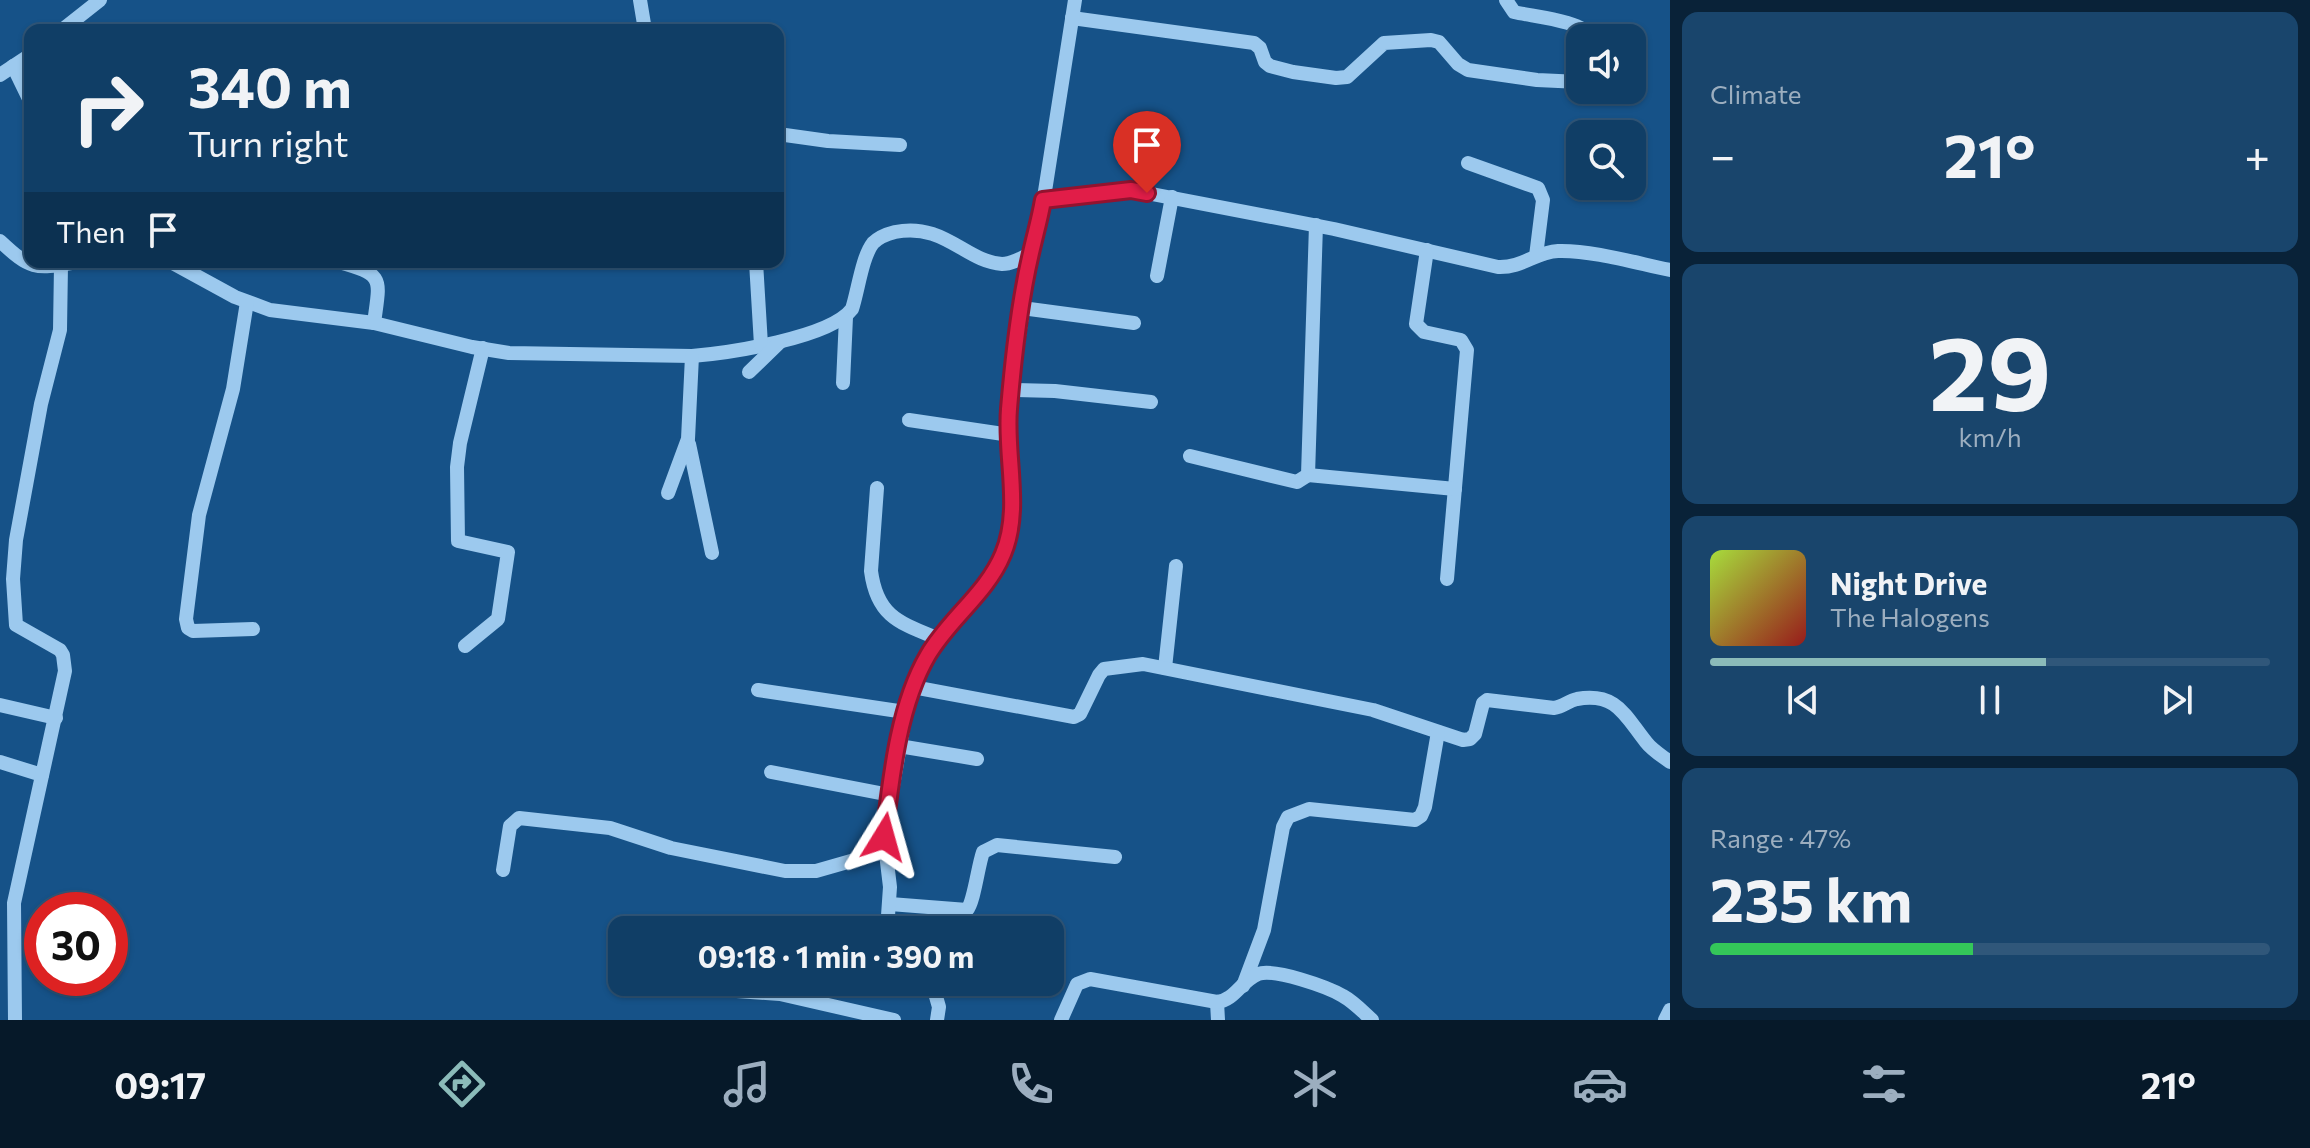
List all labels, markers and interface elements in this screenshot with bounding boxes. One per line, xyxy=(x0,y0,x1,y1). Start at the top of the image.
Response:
map controls xyxy=(1566,24,1646,200)
button: sound xyxy=(1566,24,1646,104)
text: 340 m xyxy=(188,51,352,120)
icon: right xyxy=(56,56,160,160)
text: Climate xyxy=(1710,78,1802,109)
pin xyxy=(1113,111,1181,193)
text: 21° xyxy=(1944,117,2036,190)
text: Turn right xyxy=(188,120,349,164)
button: search xyxy=(1566,120,1646,200)
icon: arrive xyxy=(1125,123,1169,167)
text: − xyxy=(1710,127,1735,181)
text: + xyxy=(2244,127,2270,181)
icon: arrive xyxy=(141,208,185,252)
text: Then xyxy=(56,212,125,249)
text: 29 xyxy=(1929,305,2051,432)
text: km/h xyxy=(1958,421,2022,452)
text: Night Drive xyxy=(1830,564,1987,601)
text: The Halogens xyxy=(1830,601,1990,632)
icon: previous xyxy=(1781,678,1825,722)
icon: pause xyxy=(1968,678,2012,722)
icon: next xyxy=(2155,678,2199,722)
position arrow xyxy=(842,795,926,879)
text: Range · 47% xyxy=(1710,822,1851,853)
text: 235 km xyxy=(1710,861,1912,934)
speed limit sign: 30 xyxy=(24,892,128,996)
text: 09:18 · 1 min · 390 m xyxy=(698,937,974,974)
icon: directions xyxy=(434,1056,490,1112)
icon: music xyxy=(719,1056,775,1112)
icon: phone xyxy=(1003,1056,1059,1112)
icon: climate xyxy=(1287,1056,1343,1112)
icon: car xyxy=(1572,1056,1628,1112)
icon: filters xyxy=(1856,1056,1912,1112)
text: 09:17 xyxy=(114,1062,206,1106)
text: 21° xyxy=(2141,1062,2196,1106)

